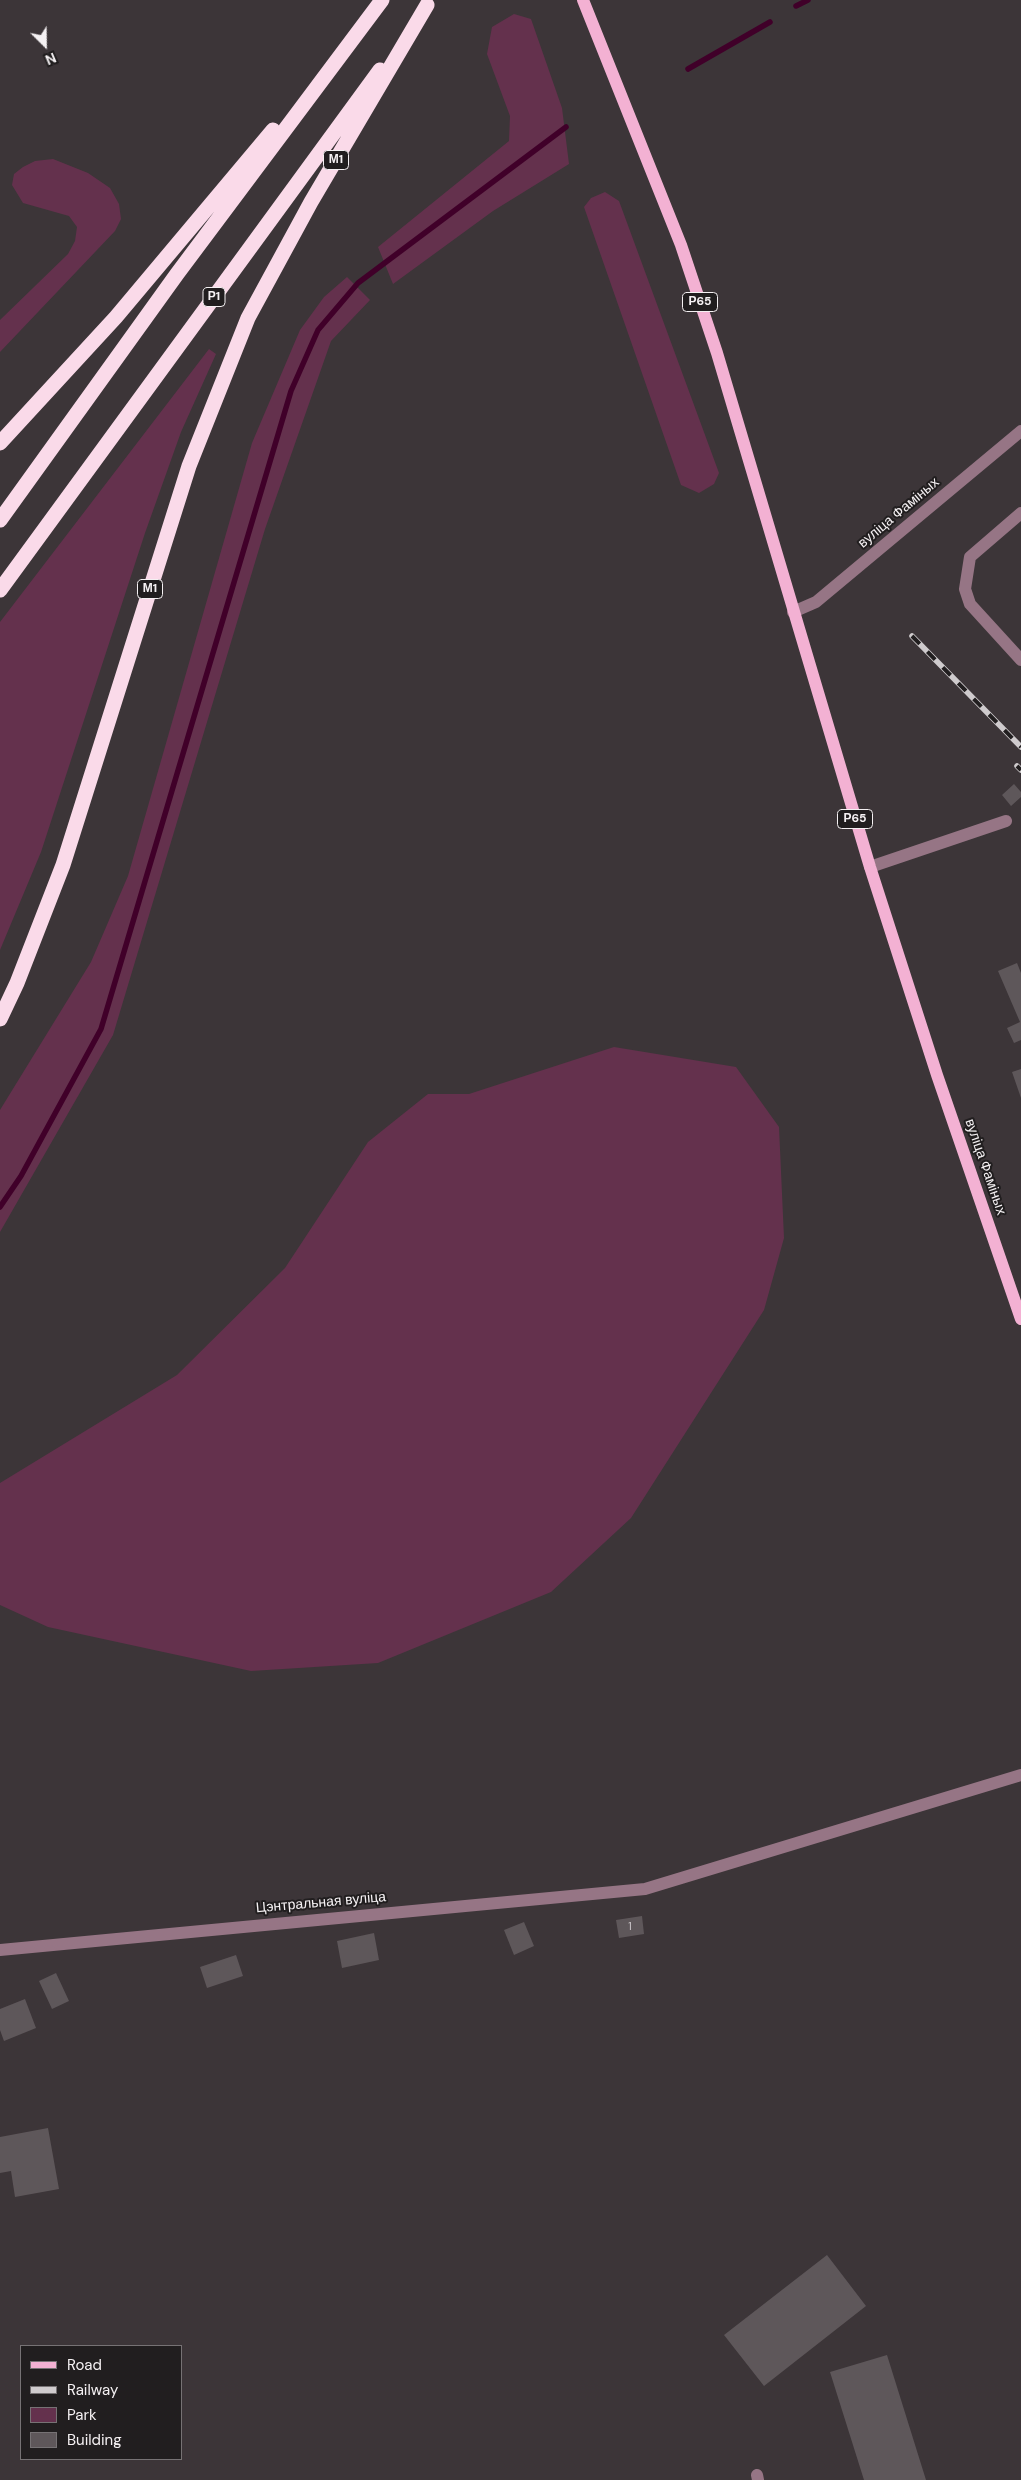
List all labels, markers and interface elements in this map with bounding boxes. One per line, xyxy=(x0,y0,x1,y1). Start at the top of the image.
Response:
north arrow xyxy=(20,20,70,70)
text: N xyxy=(43,49,59,69)
road number: М1 xyxy=(324,150,348,170)
road number: Р1 xyxy=(203,288,225,306)
road number: Р65 xyxy=(682,292,718,312)
street label: вуліца Фаміных xyxy=(855,474,943,552)
road number: М1 xyxy=(138,580,162,598)
road number: Р65 xyxy=(838,810,872,829)
street label: вуліца Фаміных xyxy=(961,1117,1009,1217)
street label: Цэнтральная вуліца xyxy=(255,1889,387,1917)
house number: 1 xyxy=(628,1920,632,1934)
legend xyxy=(20,2345,182,2460)
text: Road xyxy=(67,2355,102,2375)
text: Railway xyxy=(67,2380,118,2400)
text: Park xyxy=(67,2405,97,2425)
text: Building xyxy=(67,2430,122,2450)

